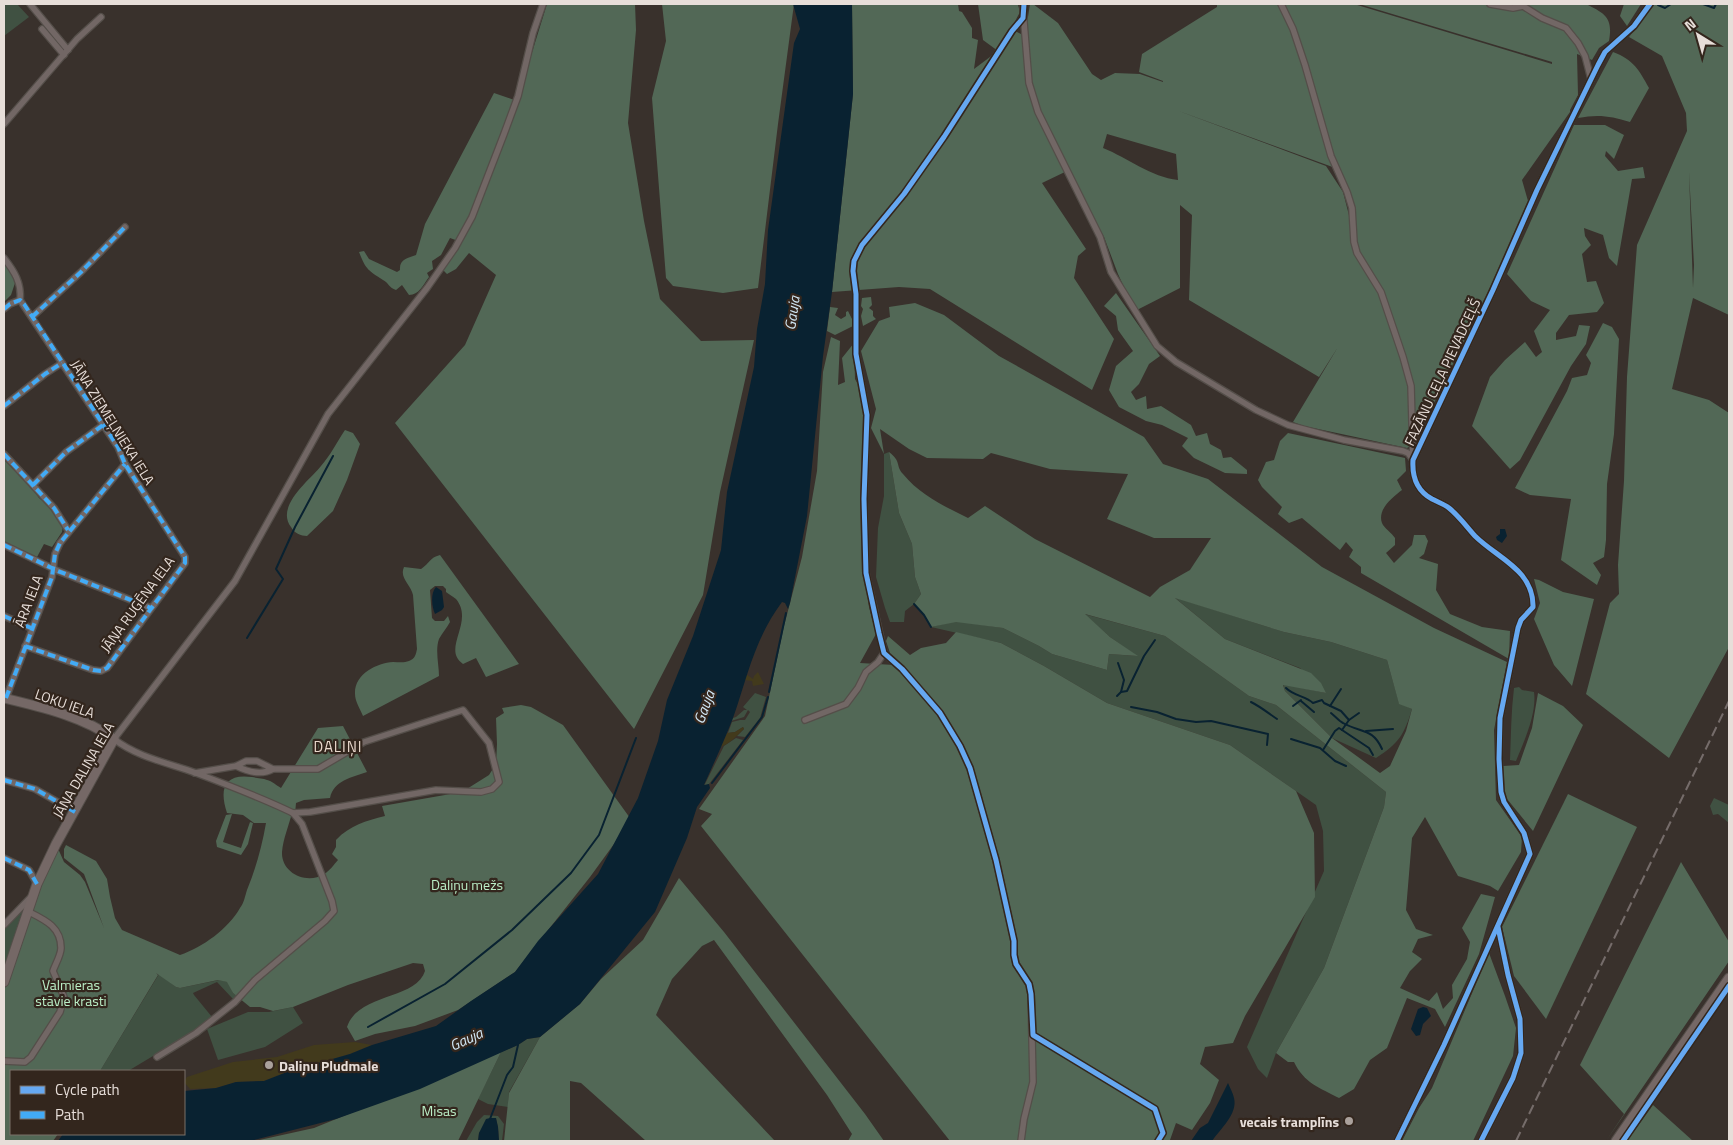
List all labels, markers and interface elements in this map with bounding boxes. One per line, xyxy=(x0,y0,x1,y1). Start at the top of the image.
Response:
north arrow xyxy=(1673,10,1723,60)
text: N xyxy=(1680,13,1700,36)
water label: Gauja xyxy=(778,293,806,332)
street label: FAZĀNU CEĻA PIEVADCEĻŠ xyxy=(1399,295,1485,449)
street label: JĀŅA ZIEMEĻNIEKA IELA xyxy=(66,355,161,489)
street label: JĀŅA RUĢĒNA IELA xyxy=(95,551,179,656)
street label: ĀRA IELA xyxy=(8,571,48,630)
street label: LOKU IELA xyxy=(32,683,98,723)
water label: Gauja xyxy=(687,686,721,727)
street label: JĀŅA DALIŅA IELA xyxy=(47,718,119,822)
district label: DALIŅI xyxy=(313,735,363,758)
park label: Daliņu mežs xyxy=(431,874,503,895)
park label: Valmieras stāvie krasti xyxy=(35,974,107,1011)
water label: Gauja xyxy=(446,1021,488,1057)
place label: Daliņu Pludmale xyxy=(279,1055,378,1076)
marker: Daliņu Pludmale xyxy=(263,1059,275,1071)
legend xyxy=(10,1070,185,1135)
text: Cycle path xyxy=(55,1078,120,1101)
park label: Misas xyxy=(422,1100,456,1121)
text: Path xyxy=(55,1103,85,1126)
place label: vecais tramplīns xyxy=(1240,1111,1339,1132)
marker: vecais tramplīns xyxy=(1343,1115,1355,1127)

